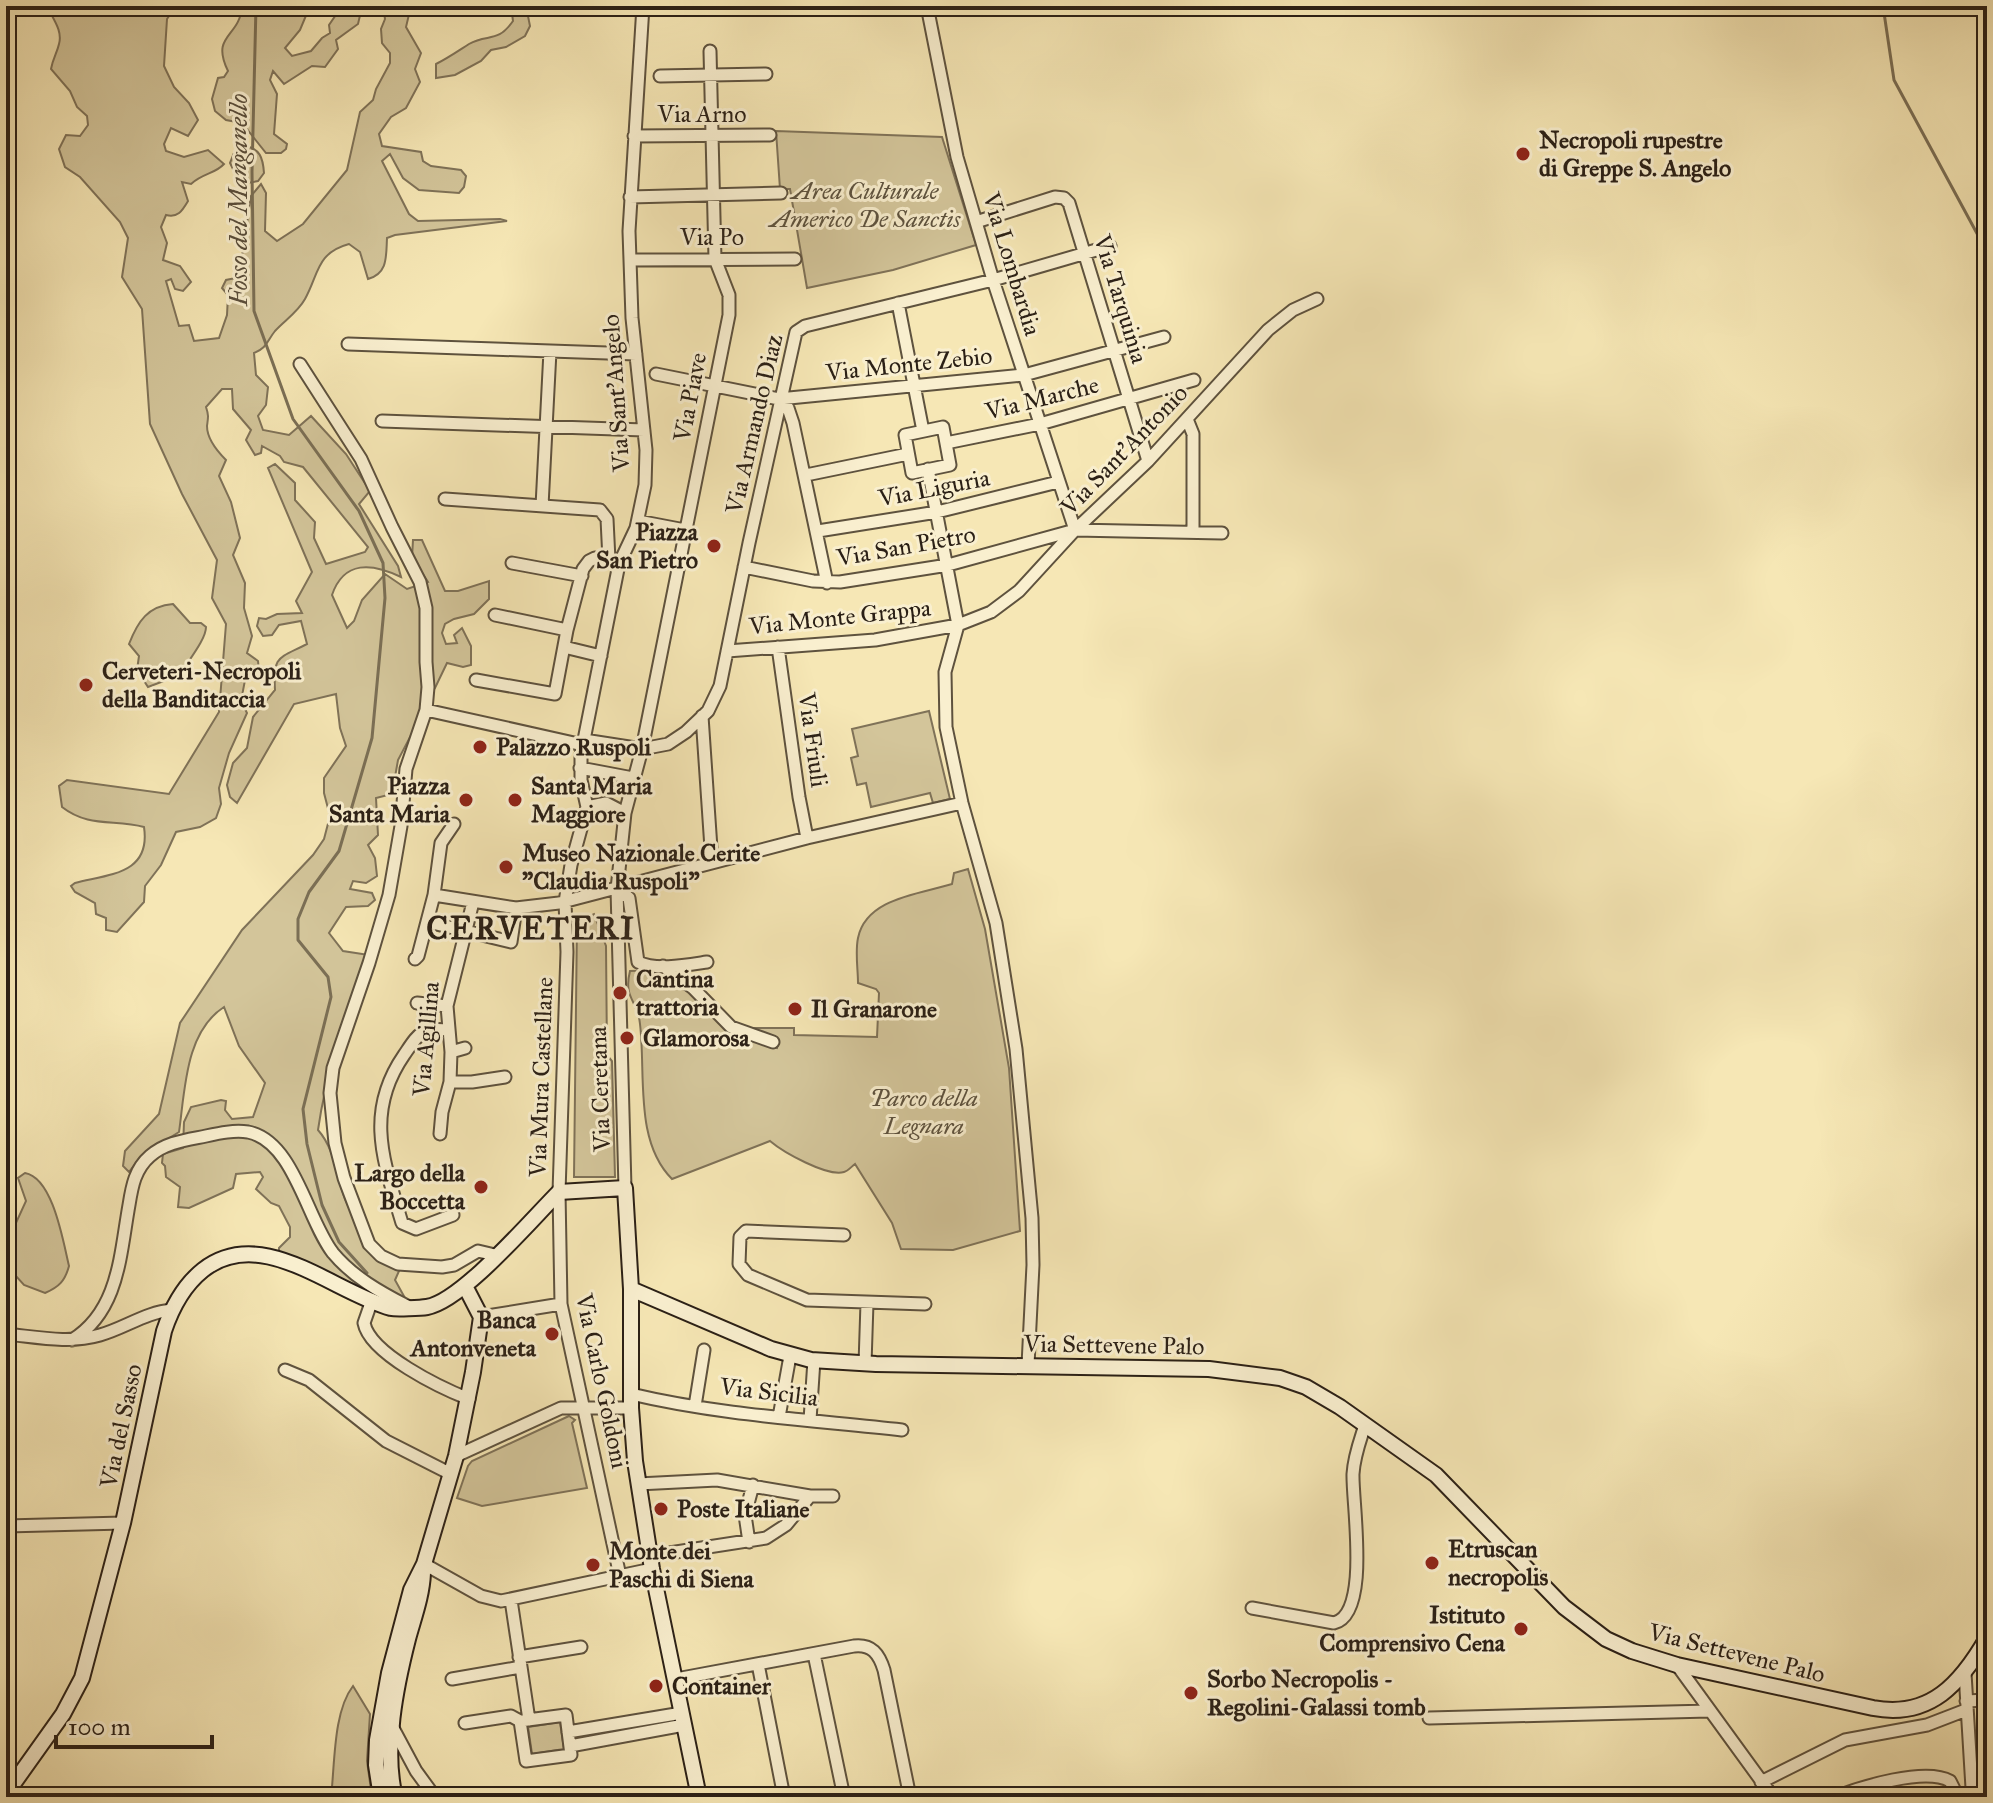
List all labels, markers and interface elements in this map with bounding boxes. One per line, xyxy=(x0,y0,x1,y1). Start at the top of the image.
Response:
water label: Fosso del Manganello xyxy=(222,94,254,307)
street label: Via Arno xyxy=(656,99,747,129)
place label: Necropoli rupestre di Greppe S. Angelo xyxy=(1539,125,1731,183)
marker: Necropoli rupestre di Greppe S. Angelo xyxy=(1514,145,1532,163)
park label: Area Culturale Americo De Sanctis xyxy=(767,176,961,234)
street label: Via Lombardia xyxy=(976,188,1048,340)
street label: Via Po xyxy=(679,222,744,252)
street label: Via Tarquinia xyxy=(1087,230,1155,368)
street label: Via Sant'Angelo xyxy=(596,313,637,474)
street label: Via Armando Diaz xyxy=(719,331,789,518)
street label: Via Monte Zebio xyxy=(823,340,994,388)
street label: Via Piave xyxy=(666,350,713,445)
street label: Via Marche xyxy=(981,369,1102,427)
street label: Via Sant'Antonio xyxy=(1053,378,1194,522)
street label: Via Liguria xyxy=(875,462,993,514)
place label: Piazza San Pietro xyxy=(596,517,699,575)
street label: Via San Pietro xyxy=(833,519,978,573)
marker: Piazza San Pietro xyxy=(705,537,723,555)
street label: Via Monte Grappa xyxy=(747,592,933,642)
place label: Cerveteri-Necropoli della Banditaccia xyxy=(102,656,302,714)
marker: Cerveteri-Necropoli della Banditaccia xyxy=(77,676,95,694)
street label: Via Friuli xyxy=(791,690,835,790)
place label: Palazzo Ruspoli xyxy=(496,732,652,762)
marker: Palazzo Ruspoli xyxy=(471,738,489,756)
place label: Piazza Santa Maria xyxy=(329,771,451,829)
place label: Santa Maria Maggiore xyxy=(531,771,653,829)
marker: Piazza Santa Maria xyxy=(457,791,475,809)
marker: Santa Maria Maggiore xyxy=(506,791,524,809)
place label: Museo Nazionale Cerite "Claudia Ruspoli" xyxy=(522,838,760,896)
marker: Museo Nazionale Cerite "Claudia Ruspoli" xyxy=(497,858,515,876)
district label: CERVETERI xyxy=(426,909,636,948)
place label: Cantina trattoria xyxy=(635,964,719,1022)
street label: Via Mura Castellane xyxy=(522,977,559,1178)
street label: Via Agillina xyxy=(406,979,446,1099)
marker: Cantina trattoria xyxy=(611,984,629,1002)
place label: Il Granarone xyxy=(811,994,937,1024)
marker: Il Granarone xyxy=(786,1000,804,1018)
place label: Glamorosa xyxy=(643,1023,750,1053)
street label: Via Ceretana xyxy=(583,1025,617,1153)
marker: Glamorosa xyxy=(618,1029,636,1047)
park label: Parco della Legnara xyxy=(870,1083,978,1141)
place label: Largo della Boccetta xyxy=(354,1158,466,1216)
marker: Largo della Boccetta xyxy=(472,1178,490,1196)
street label: Via Carlo Goldoni xyxy=(569,1290,635,1471)
place label: Banca Antonveneta xyxy=(409,1305,537,1363)
marker: Banca Antonveneta xyxy=(543,1325,561,1343)
street label: Via Settevene Palo xyxy=(1022,1328,1205,1362)
street label: Via del Sasso xyxy=(93,1361,149,1492)
street label: Via Sicilia xyxy=(717,1371,821,1413)
place label: Poste Italiane xyxy=(677,1494,809,1524)
marker: Poste Italiane xyxy=(652,1500,670,1518)
place label: Etruscan necropolis xyxy=(1448,1534,1549,1592)
place label: Monte dei Paschi di Siena xyxy=(609,1536,755,1594)
marker: Etruscan necropolis xyxy=(1423,1554,1441,1572)
marker: Monte dei Paschi di Siena xyxy=(584,1556,602,1574)
place label: Istituto Comprensivo Cena xyxy=(1319,1600,1506,1658)
street label: Via Settevene Palo xyxy=(1645,1616,1828,1689)
marker: Istituto Comprensivo Cena xyxy=(1512,1620,1530,1638)
place label: Sorbo Necropolis - Regolini-Galassi tomb xyxy=(1207,1664,1426,1722)
place label: Container xyxy=(672,1671,772,1701)
marker: Container xyxy=(647,1677,665,1695)
marker: Sorbo Necropolis - Regolini-Galassi tomb xyxy=(1182,1684,1200,1702)
scale bar xyxy=(56,1699,212,1749)
text: 100 m xyxy=(68,1712,131,1742)

